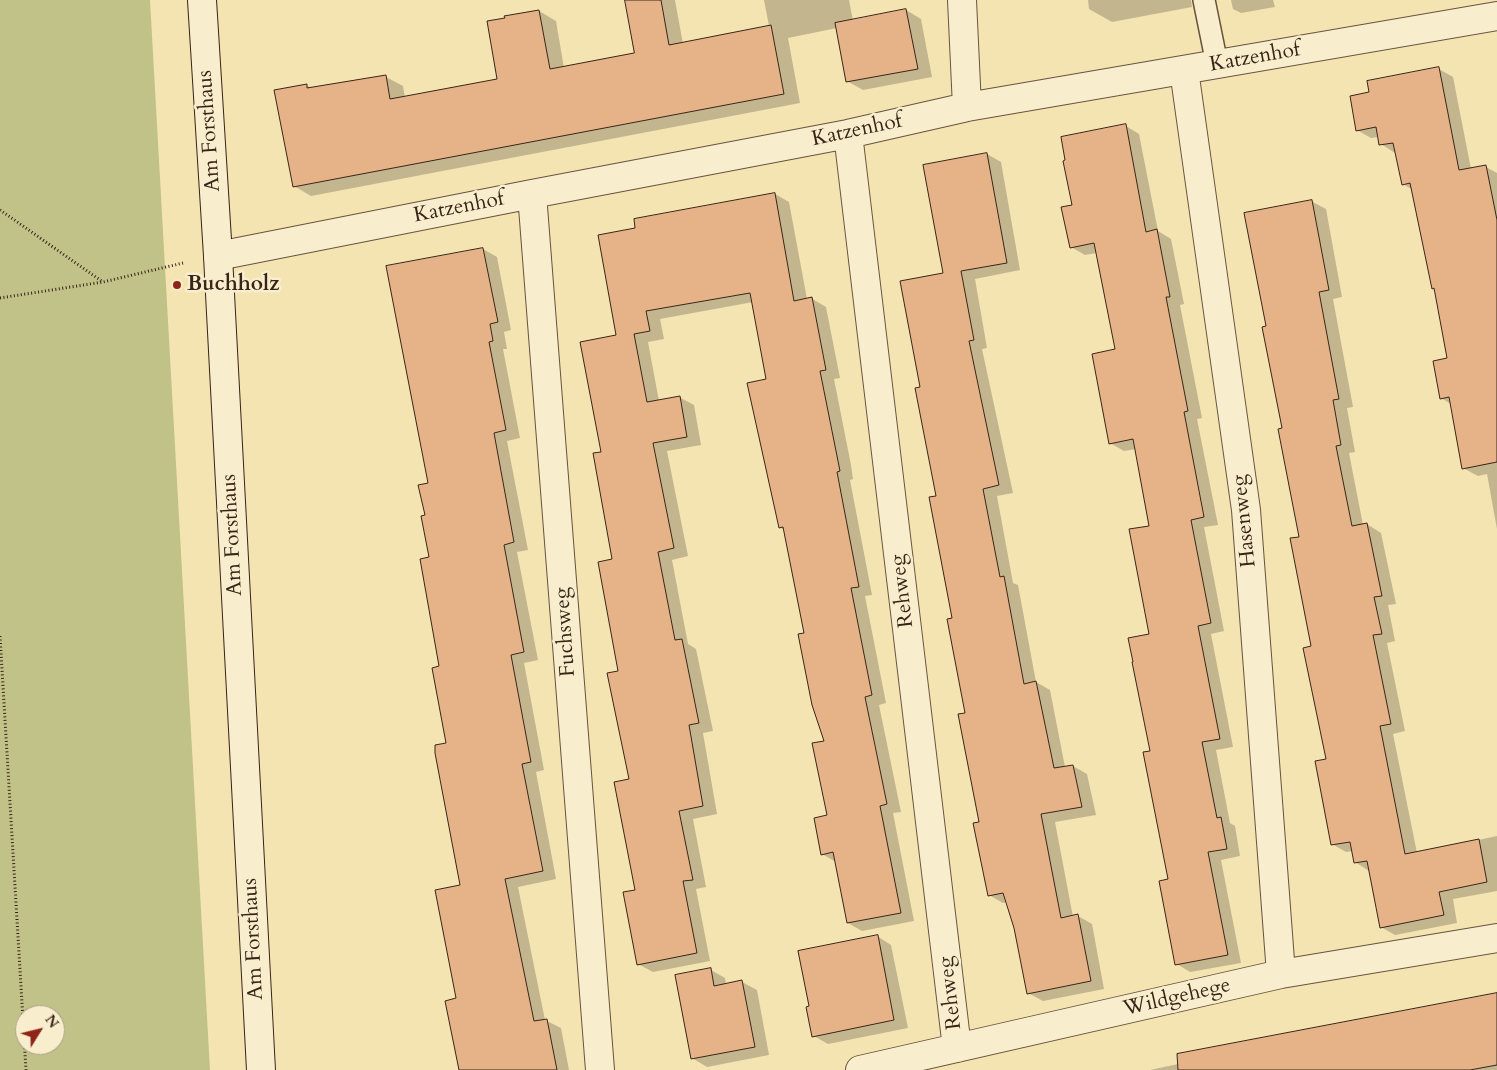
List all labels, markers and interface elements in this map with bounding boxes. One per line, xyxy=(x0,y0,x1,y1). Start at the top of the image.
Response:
street label: Katzenhof xyxy=(1208,38,1302,78)
street label: Am Forsthaus xyxy=(193,69,227,193)
street label: Katzenhof xyxy=(810,109,904,153)
street label: Katzenhof xyxy=(412,187,506,229)
place label: Buchholz xyxy=(187,272,279,298)
marker: Buchholz xyxy=(171,279,183,291)
street label: Am Forsthaus xyxy=(217,473,249,597)
street label: Hasenweg xyxy=(1228,473,1262,569)
street label: Rehweg xyxy=(886,553,920,629)
street label: Fuchsweg xyxy=(550,586,582,678)
street label: Am Forsthaus xyxy=(238,877,270,1001)
street label: Rehweg xyxy=(934,955,968,1031)
street label: Wildgehege xyxy=(1121,973,1233,1023)
north arrow xyxy=(15,1005,65,1055)
text: N xyxy=(40,1011,63,1032)

